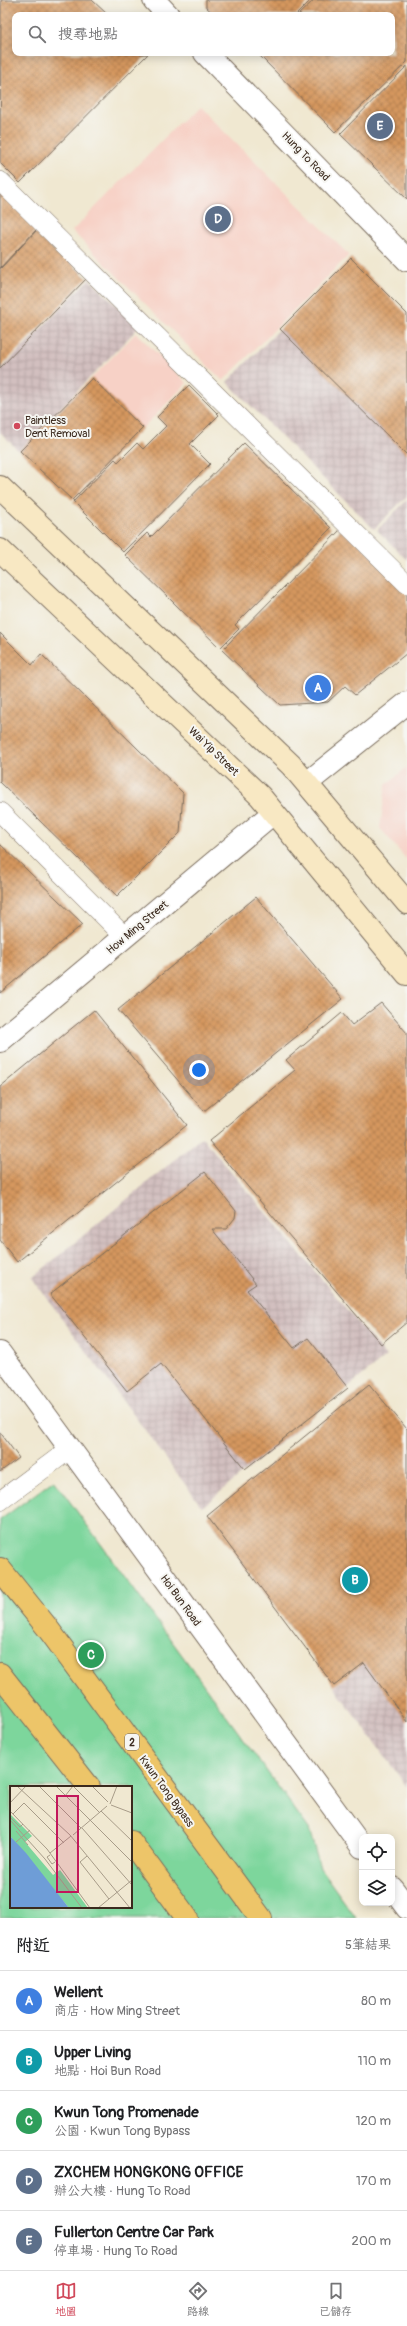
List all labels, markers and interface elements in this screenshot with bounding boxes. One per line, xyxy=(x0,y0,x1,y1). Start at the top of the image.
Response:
search box xyxy=(12,12,395,56)
icon: search xyxy=(26,23,48,45)
text: 搜尋地點 xyxy=(58,25,118,44)
pin: E xyxy=(367,111,393,141)
street label: Hung To Road xyxy=(279,129,332,184)
pin: D xyxy=(205,204,231,234)
place label: Paintless Dent Removal xyxy=(25,414,90,440)
marker: Paintless Dent Removal xyxy=(12,421,22,431)
pin: A xyxy=(305,673,331,703)
street label: Wai Yip Street xyxy=(186,724,242,779)
street label: How Ming Street xyxy=(104,898,171,957)
your location xyxy=(189,1060,209,1080)
pin: B xyxy=(342,1565,368,1595)
street label: Hoi Bun Road xyxy=(158,1572,204,1629)
pin: C xyxy=(78,1640,104,1670)
road number: 2 xyxy=(125,1734,139,1750)
street label: Kwun Tong Bypass xyxy=(136,1753,197,1829)
inset map xyxy=(10,1786,132,1908)
map controls xyxy=(359,1834,395,1906)
button: locate xyxy=(359,1834,395,1870)
button: layers xyxy=(359,1870,395,1906)
text: 附近 xyxy=(16,1935,50,1956)
text: 5筆結果 xyxy=(345,1937,391,1953)
text: Wellent xyxy=(54,1983,103,2002)
text: A xyxy=(25,1993,33,2009)
text: 80 m xyxy=(361,1993,391,2009)
text: 商店 · How Ming Street xyxy=(54,2003,180,2019)
text: Upper Living xyxy=(54,2043,131,2062)
text: B xyxy=(25,2053,33,2069)
text: 110 m xyxy=(358,2053,391,2069)
text: 地點 · Hoi Bun Road xyxy=(54,2063,161,2079)
text: Kwun Tong Promenade xyxy=(54,2103,199,2122)
text: C xyxy=(25,2113,33,2129)
text: 120 m xyxy=(355,2113,391,2129)
text: 公園 · Kwun Tong Bypass xyxy=(54,2123,190,2139)
text: ZXCHEM HONGKONG OFFICE xyxy=(54,2163,243,2182)
text: D xyxy=(25,2173,33,2189)
text: 170 m xyxy=(356,2173,391,2189)
text: 辦公大樓 · Hung To Road xyxy=(54,2183,191,2199)
text: Fullerton Centre Car Park xyxy=(54,2223,214,2242)
text: E xyxy=(26,2233,32,2249)
text: 200 m xyxy=(352,2233,391,2249)
text: 停車場 · Hung To Road xyxy=(54,2243,178,2259)
tab: 地圖 xyxy=(55,2280,77,2318)
tab: 路線 xyxy=(187,2280,209,2318)
tab: 已儲存 xyxy=(319,2280,352,2318)

